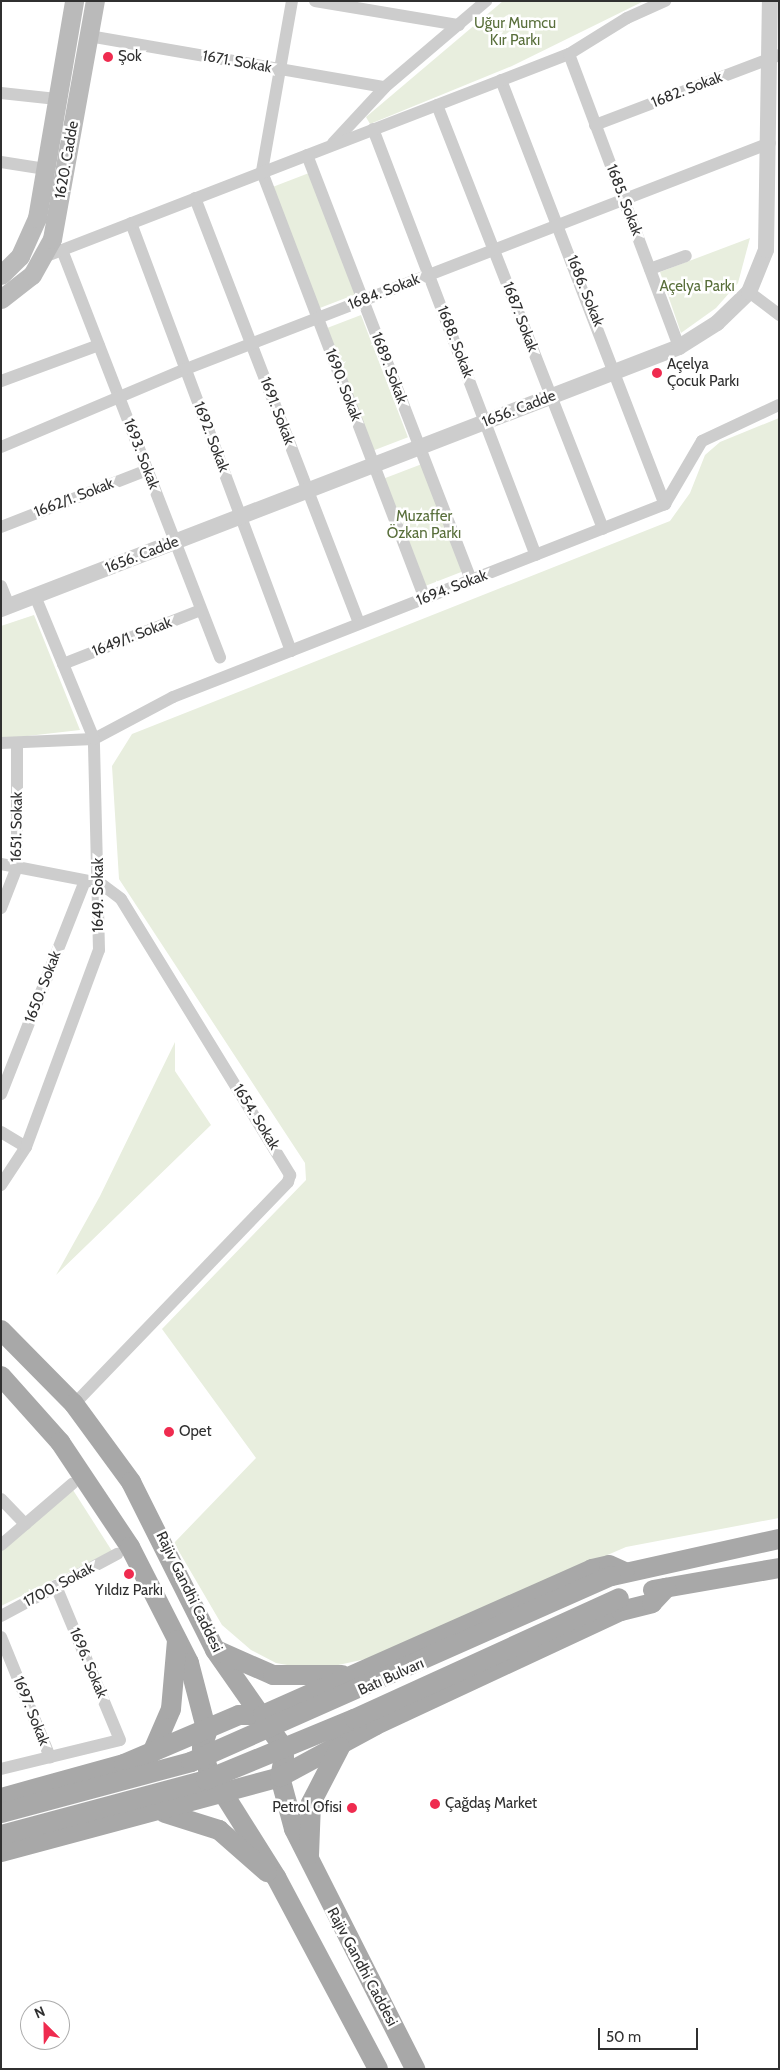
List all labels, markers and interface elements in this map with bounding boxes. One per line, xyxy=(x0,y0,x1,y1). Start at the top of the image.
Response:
park label: Uğur Mumcu Kır Parkı xyxy=(474,14,556,49)
street label: 1671. Sokak xyxy=(201,47,273,77)
place label: Şok xyxy=(118,48,142,66)
marker: Şok xyxy=(102,51,114,63)
street label: 1682. Sokak xyxy=(649,68,725,112)
street label: 1620. Cadde xyxy=(51,120,83,200)
street label: 1685. Sokak xyxy=(602,162,646,238)
street label: 1686. Sokak xyxy=(563,253,607,329)
street label: 1684. Sokak xyxy=(346,270,422,314)
park label: Açelya Parkı xyxy=(659,278,735,296)
street label: 1687. Sokak xyxy=(498,279,542,355)
street label: 1688. Sokak xyxy=(433,303,477,381)
street label: 1689. Sokak xyxy=(367,330,411,406)
street label: 1690. Sokak xyxy=(321,346,365,424)
place label: Açelya Çocuk Parkı xyxy=(667,355,739,390)
marker: Açelya Çocuk Parkı xyxy=(651,367,663,379)
street label: 1691. Sokak xyxy=(256,375,298,447)
street label: 1656. Cadde xyxy=(480,387,558,431)
street label: 1692. Sokak xyxy=(189,399,233,475)
street label: 1693. Sokak xyxy=(119,416,163,492)
street label: 1662/1. Sokak xyxy=(32,475,116,521)
park label: Muzaffer Özkan Parkı xyxy=(387,507,461,542)
street label: 1656. Cadde xyxy=(103,533,181,577)
street label: 1694. Sokak xyxy=(414,566,490,610)
street label: 1649/1. Sokak xyxy=(90,614,174,660)
street label: 1651. Sokak xyxy=(7,792,27,862)
street label: 1649. Sokak xyxy=(90,858,108,932)
street label: 1650. Sokak xyxy=(21,948,65,1026)
street label: 1654. Sokak xyxy=(229,1081,283,1153)
place label: Opet xyxy=(179,1423,212,1441)
marker: Opet xyxy=(163,1426,175,1438)
street label: Rajiv Gandhi Caddesi xyxy=(152,1529,226,1655)
street label: 1700. Sokak xyxy=(21,1559,97,1611)
marker: Yıldız Parkı xyxy=(123,1568,135,1580)
place label: Yıldız Parkı xyxy=(95,1582,163,1600)
street label: 1696. Sokak xyxy=(65,1625,111,1701)
street label: Batı Bulvarı xyxy=(355,1655,427,1699)
street label: 1697. Sokak xyxy=(9,1674,53,1748)
place label: Çağdaş Market xyxy=(445,1795,537,1813)
marker: Çağdaş Market xyxy=(429,1798,441,1810)
place label: Petrol Ofisi xyxy=(272,1799,342,1817)
marker: Petrol Ofisi xyxy=(346,1802,358,1814)
street label: Rajiv Gandhi Caddesi xyxy=(323,1904,401,2030)
north arrow xyxy=(20,2000,70,2050)
text: N xyxy=(31,2002,48,2022)
scale bar xyxy=(600,2018,700,2050)
text: 50 m xyxy=(606,2028,641,2046)

